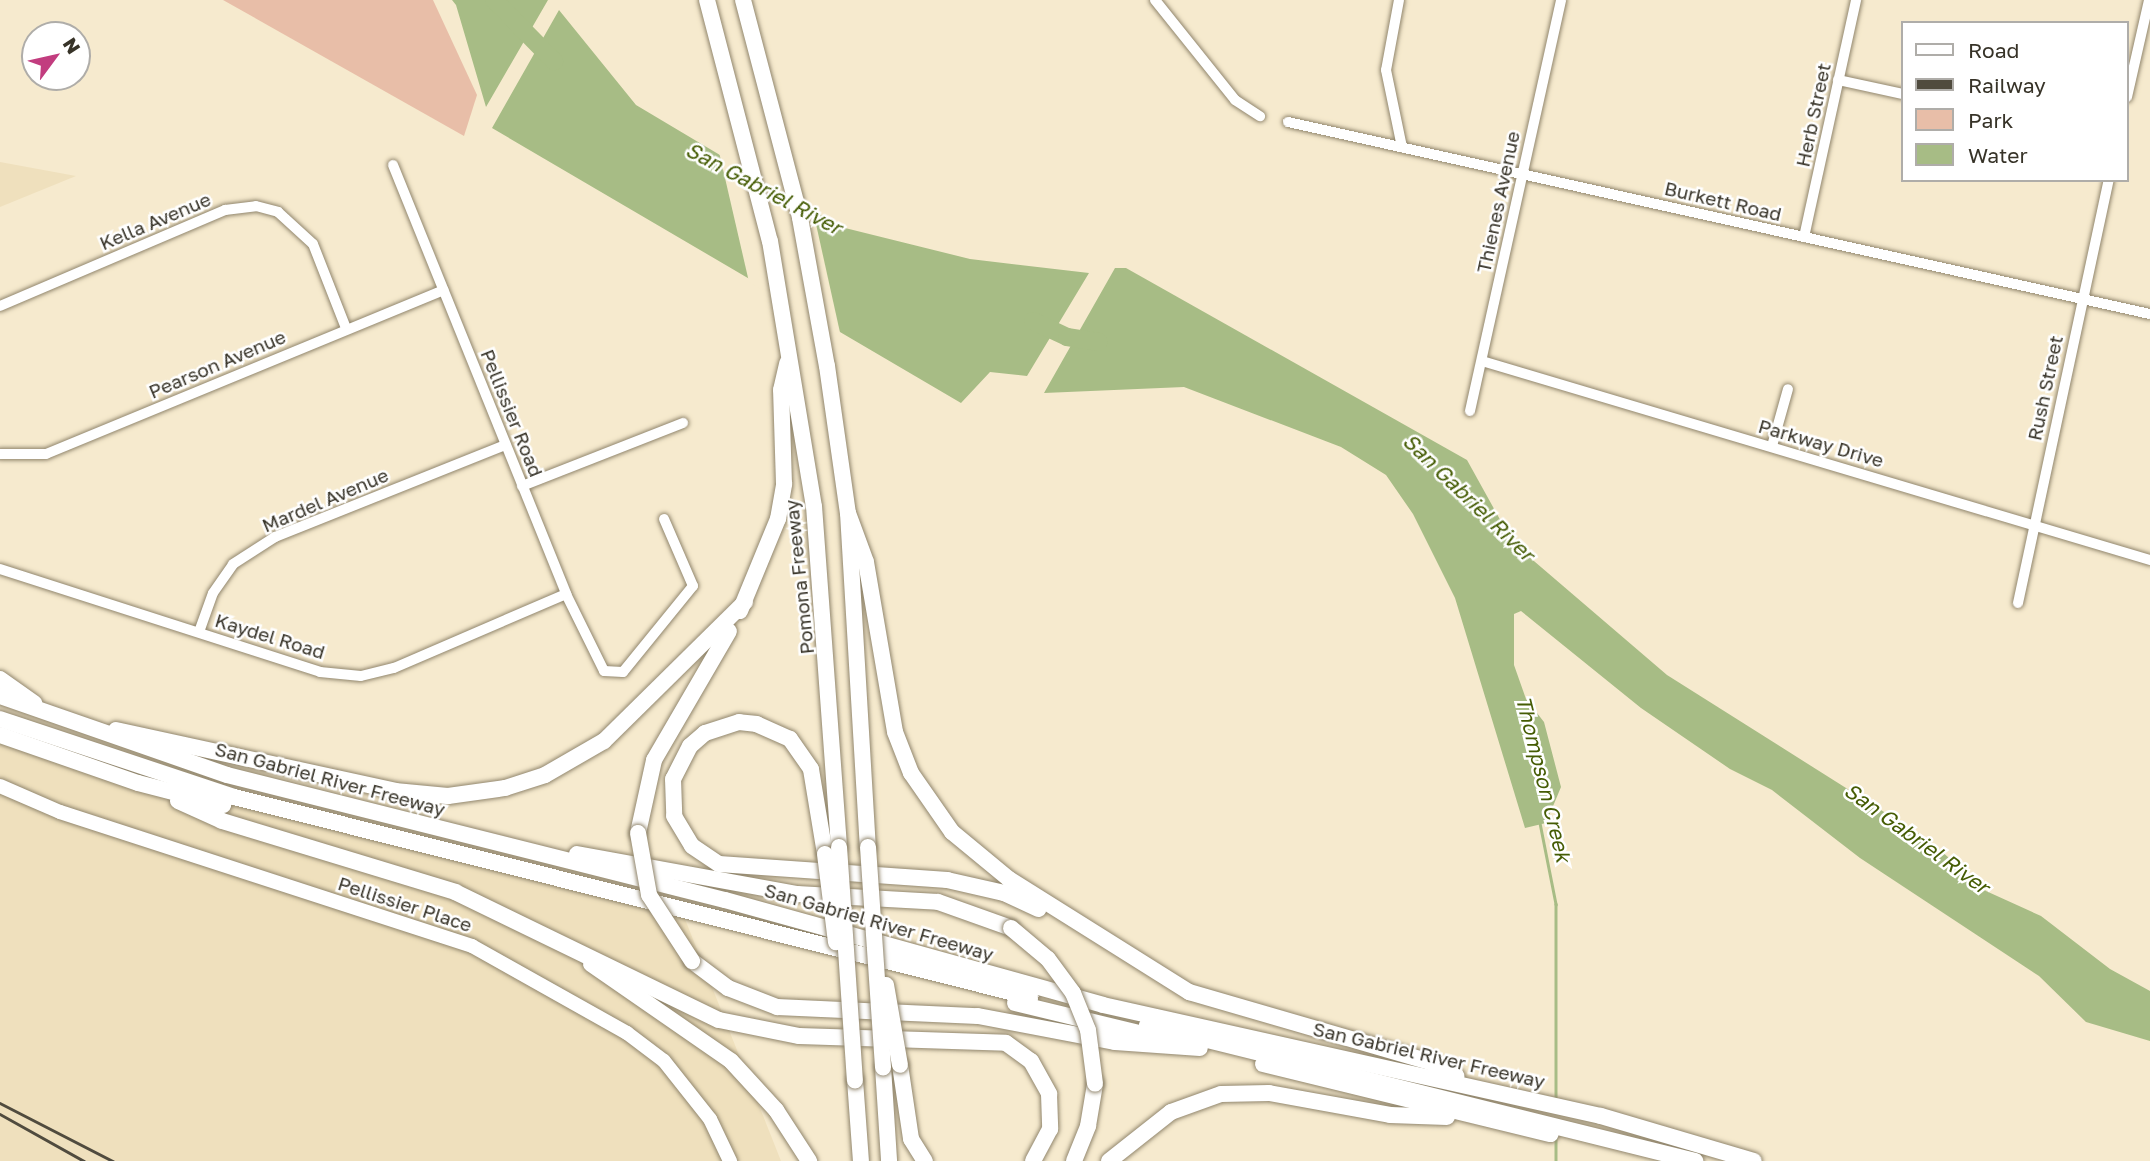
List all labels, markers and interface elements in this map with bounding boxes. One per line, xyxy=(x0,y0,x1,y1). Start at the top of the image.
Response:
north arrow xyxy=(21,21,91,91)
legend xyxy=(1902,21,2129,182)
text: N xyxy=(59,33,86,58)
text: Road xyxy=(1968,37,2019,63)
street label: Herb Street xyxy=(1791,61,1835,169)
text: Railway xyxy=(1968,72,2046,98)
text: Park xyxy=(1968,107,2013,133)
street label: Thienes Avenue xyxy=(1472,129,1524,275)
water label: San Gabriel River xyxy=(682,136,846,240)
text: Water xyxy=(1968,142,2028,168)
street label: Burkett Road xyxy=(1662,176,1784,226)
street label: Kella Avenue xyxy=(96,187,214,255)
street label: Pearson Avenue xyxy=(145,325,289,403)
street label: Rush Street xyxy=(2023,333,2067,443)
street label: Pellissier Road xyxy=(476,346,548,480)
street label: Parkway Drive xyxy=(1756,414,1886,472)
water label: San Gabriel River xyxy=(1398,428,1540,566)
street label: Mardel Avenue xyxy=(258,463,392,537)
street label: Pomona Freeway xyxy=(780,499,818,655)
street label: Kaydel Road xyxy=(212,608,328,664)
water label: Thompson Creek xyxy=(1511,693,1577,865)
street label: San Gabriel River Freeway xyxy=(212,737,448,821)
water label: San Gabriel River xyxy=(1840,777,1994,899)
street label: Pellissier Place xyxy=(335,872,475,936)
street label: San Gabriel River Freeway xyxy=(762,878,996,966)
street label: San Gabriel River Freeway xyxy=(1311,1017,1547,1093)

